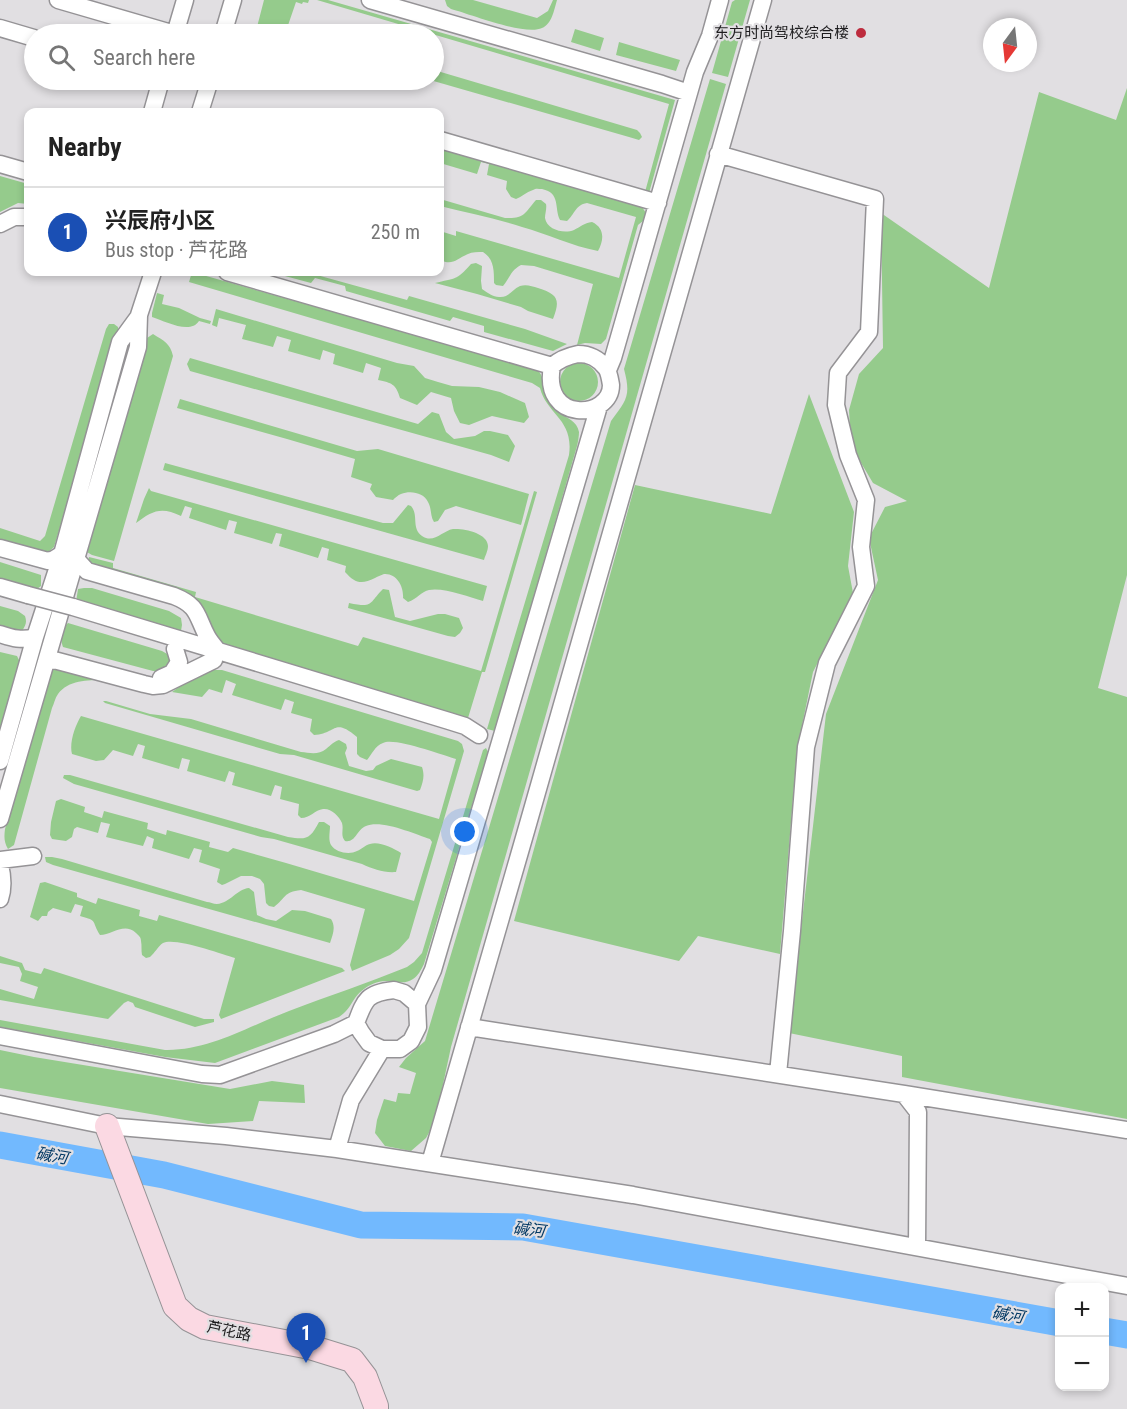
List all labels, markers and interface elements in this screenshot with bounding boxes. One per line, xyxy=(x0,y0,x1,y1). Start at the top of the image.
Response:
north arrow xyxy=(983,18,1037,72)
search box xyxy=(24,24,444,90)
place label: 东方时尚驾校综合楼 xyxy=(714,24,849,42)
marker: 东方时尚驾校综合楼 xyxy=(854,26,868,40)
icon: search xyxy=(45,41,78,74)
text: Search here xyxy=(93,45,195,70)
text: Nearby xyxy=(48,132,122,162)
text: 兴辰府小区 xyxy=(105,208,215,233)
text: 1 xyxy=(62,220,73,244)
text: 250 m xyxy=(371,220,420,244)
text: Bus stop · 芦花路 xyxy=(105,238,248,262)
your location xyxy=(450,817,479,846)
water label: 碱河 xyxy=(34,1143,72,1168)
water label: 碱河 xyxy=(512,1218,549,1241)
map controls xyxy=(1055,1283,1109,1391)
button: + xyxy=(1055,1283,1109,1337)
water label: 碱河 xyxy=(990,1302,1028,1327)
pin: 1 xyxy=(286,1314,326,1363)
street label: 芦花路 xyxy=(205,1318,253,1344)
button: − xyxy=(1055,1337,1109,1391)

